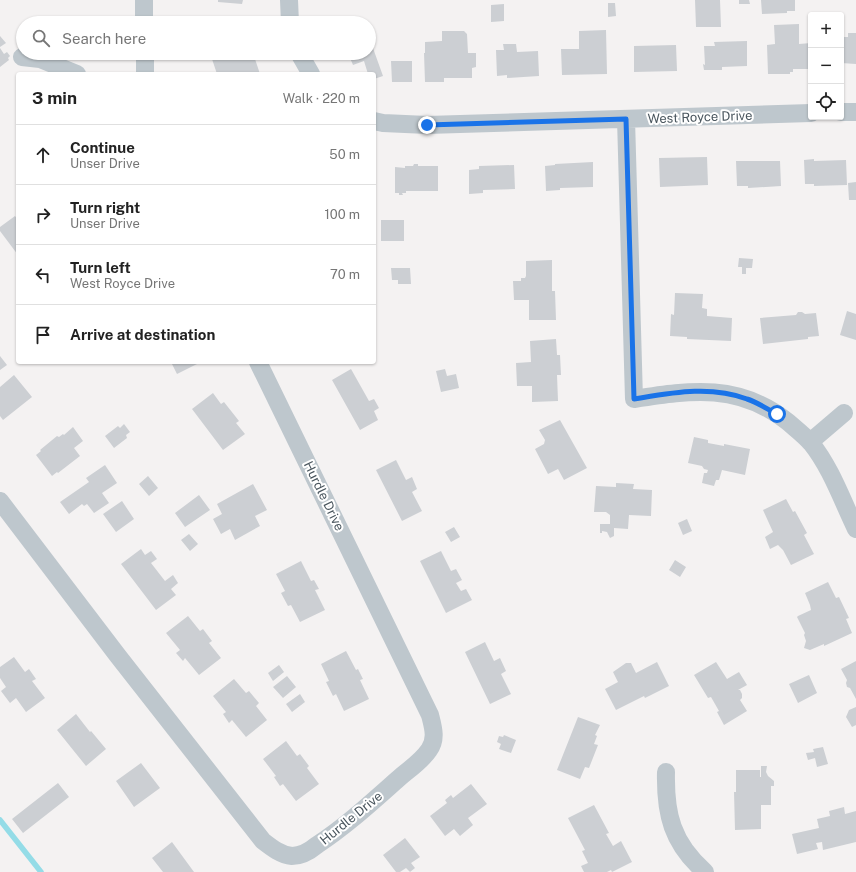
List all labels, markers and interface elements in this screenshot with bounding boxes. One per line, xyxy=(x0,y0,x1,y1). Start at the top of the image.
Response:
map controls xyxy=(808,12,844,120)
button: + xyxy=(808,12,844,48)
search box xyxy=(16,16,376,60)
icon: search xyxy=(30,27,52,49)
text: Search here xyxy=(62,30,146,47)
button: − xyxy=(808,48,844,84)
button: locate xyxy=(808,84,844,120)
text: 3 min xyxy=(32,88,77,108)
text: Walk · 220 m xyxy=(283,91,360,106)
street label: West Royce Drive xyxy=(647,108,753,126)
route end xyxy=(418,116,436,134)
text: Continue xyxy=(70,139,135,156)
icon: ahead xyxy=(32,144,54,166)
text: 50 m xyxy=(329,147,360,162)
text: Unser Drive xyxy=(70,156,140,171)
text: Turn right xyxy=(70,199,140,216)
icon: right xyxy=(32,204,54,226)
text: 100 m xyxy=(324,207,360,222)
text: Unser Drive xyxy=(70,216,140,231)
text: Turn left xyxy=(70,259,131,276)
icon: left xyxy=(32,264,54,286)
text: 70 m xyxy=(330,267,360,282)
text: West Royce Drive xyxy=(70,276,175,291)
icon: arrive xyxy=(32,324,54,346)
text: Arrive at destination xyxy=(70,326,215,343)
route start xyxy=(768,405,786,423)
street label: Hurdle Drive xyxy=(301,459,347,533)
street label: Hurdle Drive xyxy=(317,788,385,848)

